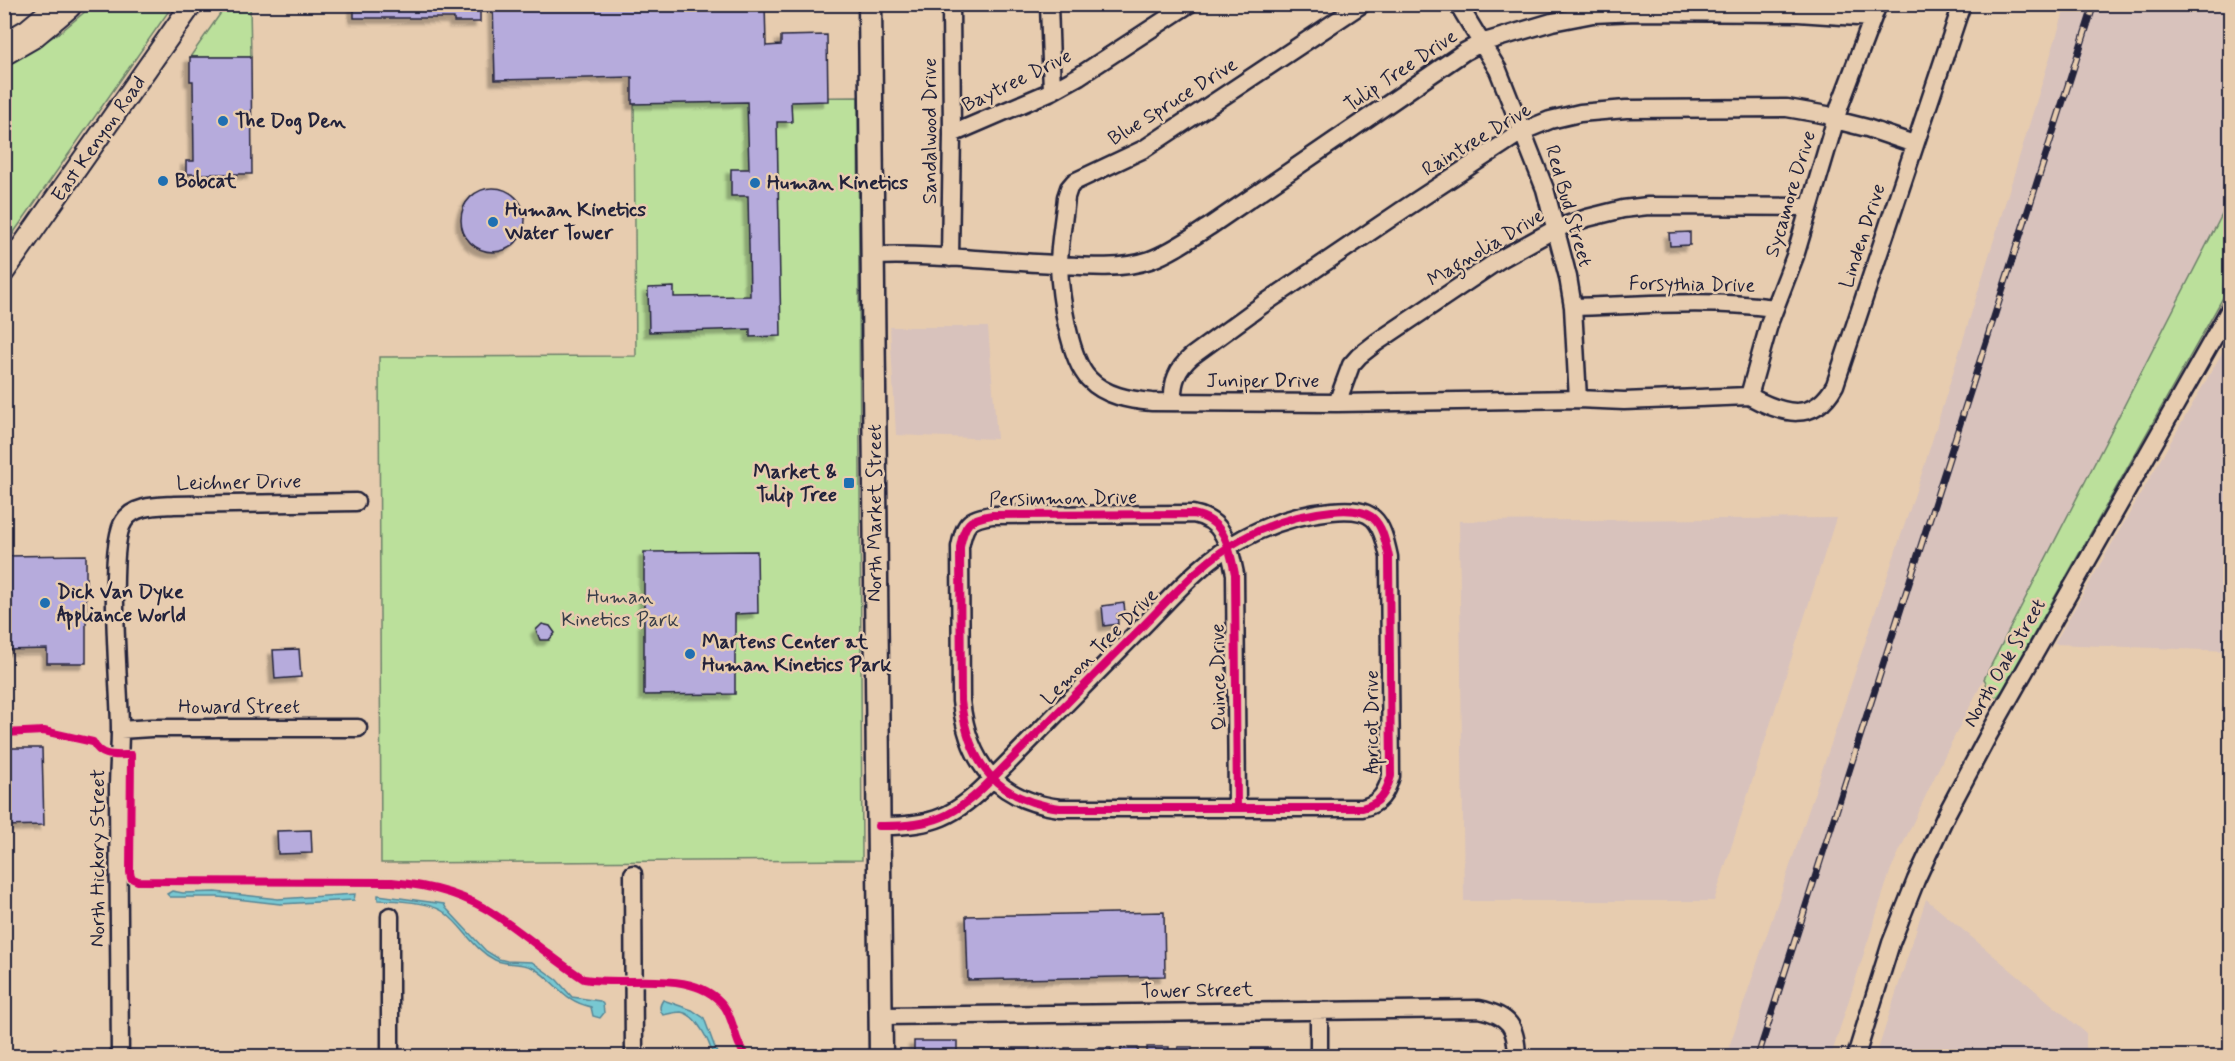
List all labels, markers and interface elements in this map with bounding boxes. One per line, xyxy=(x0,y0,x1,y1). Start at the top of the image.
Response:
street label: Tulip Tree Drive xyxy=(1339,23,1463,119)
street label: Baytree Drive xyxy=(958,43,1076,119)
street label: Blue Spruce Drive xyxy=(1103,51,1243,153)
street label: Sandalwood Drive xyxy=(917,58,944,204)
street label: East Kenyon Road xyxy=(45,70,153,208)
street label: Raintree Drive xyxy=(1417,97,1537,183)
place label: The Dog Den xyxy=(235,108,346,135)
marker: The Dog Den xyxy=(216,114,230,128)
street label: Sycamore Drive xyxy=(1759,127,1823,261)
street label: Red Bud Street xyxy=(1538,142,1598,270)
place label: Bobcat xyxy=(175,168,237,195)
place label: Human Kinetics xyxy=(767,170,908,197)
marker: Bobcat xyxy=(156,174,170,188)
marker: Human Kinetics xyxy=(748,176,762,190)
street label: Linden Drive xyxy=(1833,180,1893,292)
place label: Human Kinetics Water Tower xyxy=(504,197,646,247)
street label: Magnolia Drive xyxy=(1422,202,1551,295)
marker: Human Kinetics Water Tower xyxy=(486,215,500,229)
street label: Forsythia Drive xyxy=(1629,270,1755,300)
street label: Juniper Drive xyxy=(1206,368,1320,395)
street label: North Market Street xyxy=(862,424,889,602)
place label: Market & Tulip Tree xyxy=(753,459,838,509)
street label: Leichner Drive xyxy=(176,468,302,498)
marker: Market & Tulip Tree xyxy=(842,476,856,490)
street label: Persimmon Drive xyxy=(989,484,1137,514)
place label: Dick Van Dyke Appliance World xyxy=(57,579,186,630)
street label: Lemon Tree Drive xyxy=(1035,582,1165,712)
park label: Human Kinetics Park xyxy=(561,584,679,634)
street label: North Oak Street xyxy=(1957,594,2053,732)
marker: Dick Van Dyke Appliance World xyxy=(38,596,52,610)
street label: Quince Drive xyxy=(1205,623,1233,731)
place label: Martens Center at Human Kinetics Park xyxy=(702,629,892,679)
marker: Martens Center at Human Kinetics Park xyxy=(683,647,697,661)
street label: Apricot Drive xyxy=(1359,670,1387,774)
street label: Howard Street xyxy=(178,694,300,721)
street label: North Hickory Street xyxy=(85,769,112,947)
street label: Tower Street xyxy=(1141,977,1254,1005)

